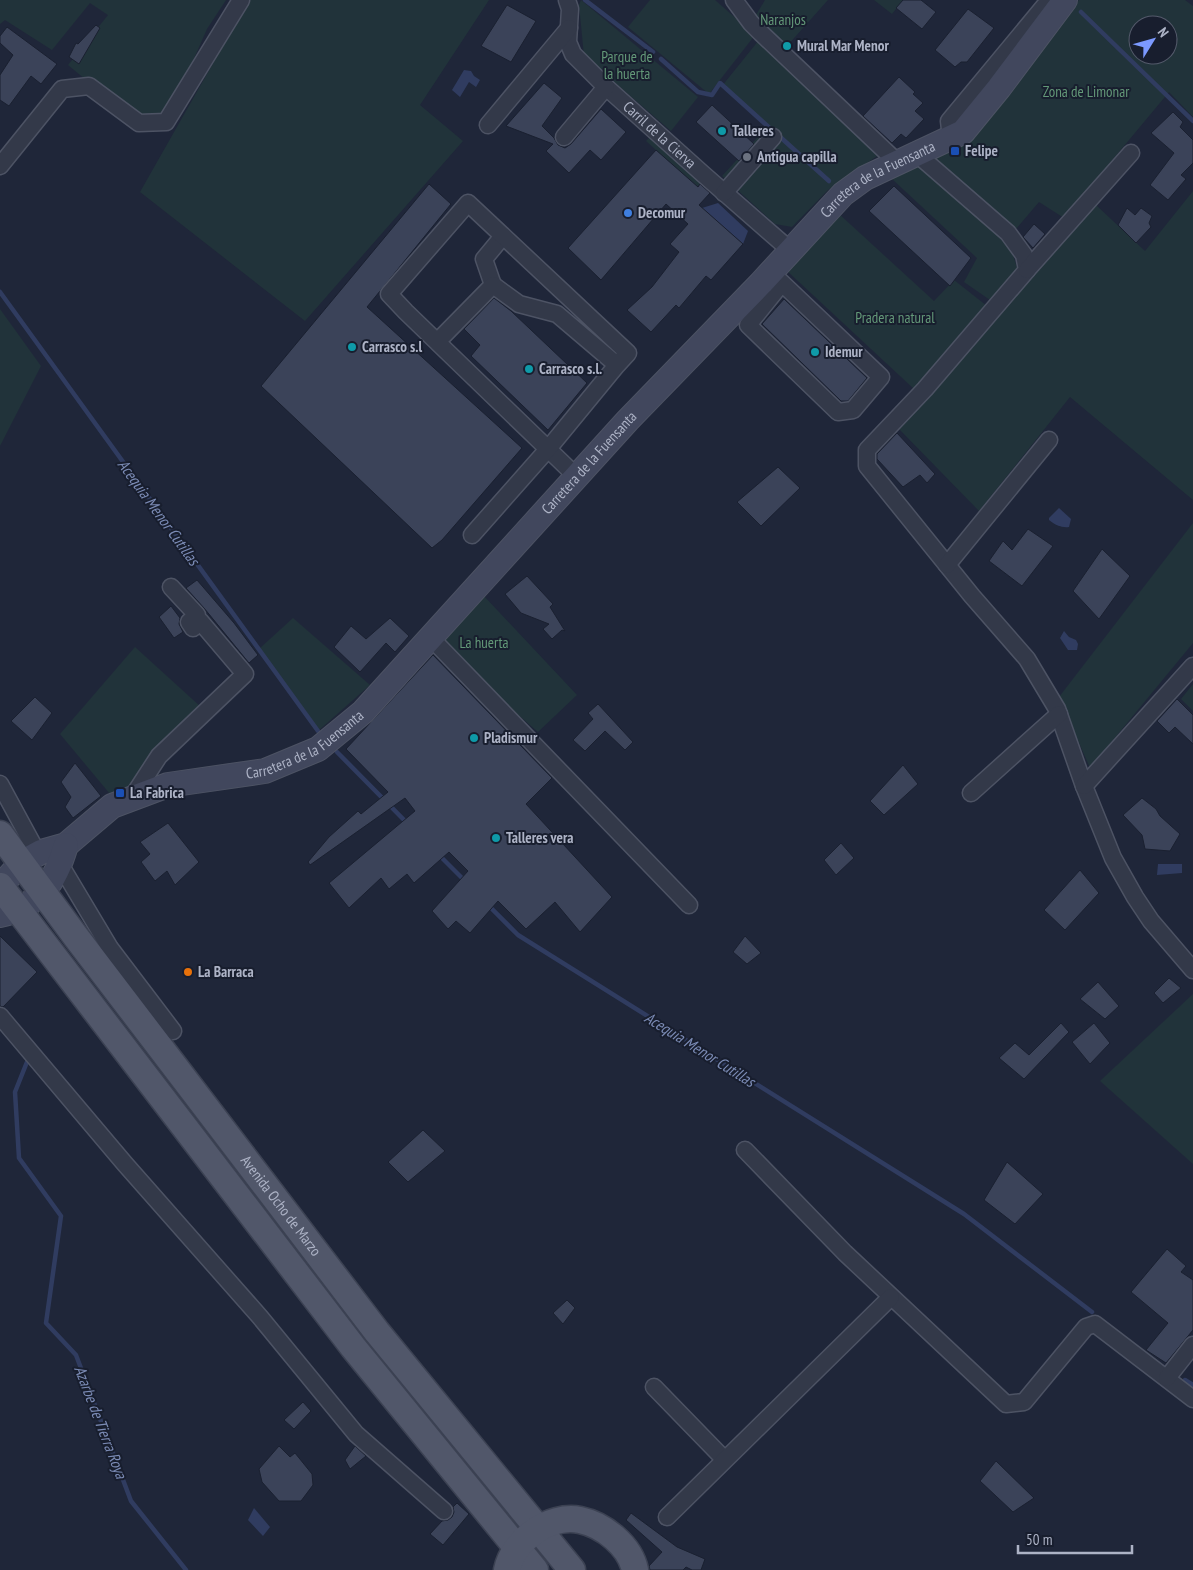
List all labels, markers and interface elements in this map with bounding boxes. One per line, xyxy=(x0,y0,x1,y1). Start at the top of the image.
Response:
park label: Naranjos xyxy=(760,10,806,29)
north arrow xyxy=(1128,15,1178,65)
text: N xyxy=(1154,24,1173,41)
place label: Mural Mar Menor xyxy=(797,36,889,55)
marker: Mural Mar Menor xyxy=(781,40,793,52)
park label: Parque de la huerta xyxy=(601,47,653,83)
park label: Zona de Limonar xyxy=(1043,82,1130,101)
street label: Carril de la Cierva xyxy=(619,97,700,172)
place label: Talleres xyxy=(732,121,774,140)
marker: Talleres xyxy=(716,125,728,137)
street label: Carretera de la Fuensanta xyxy=(816,136,938,221)
place label: Felipe xyxy=(965,141,998,160)
marker: Felipe xyxy=(949,145,961,157)
place label: Antigua capilla xyxy=(756,147,837,166)
marker: Antigua capilla xyxy=(741,151,753,163)
place label: Decomur xyxy=(638,203,686,222)
marker: Decomur xyxy=(622,207,634,219)
park label: Pradera natural xyxy=(855,308,935,327)
place label: Carrasco s.l xyxy=(362,337,422,356)
marker: Carrasco s.l xyxy=(346,341,358,353)
place label: Idemur xyxy=(825,342,863,361)
marker: Idemur xyxy=(809,346,821,358)
place label: Carrasco s.l. xyxy=(539,359,602,378)
marker: Carrasco s.l. xyxy=(523,363,535,375)
street label: Carretera de la Fuensanta xyxy=(537,407,640,518)
water label: Acequia Menor Cutillas xyxy=(114,455,205,570)
park label: La huerta xyxy=(459,633,509,652)
street label: Carretera de la Fuensanta xyxy=(245,706,367,783)
place label: Pladismur xyxy=(484,728,538,747)
marker: Pladismur xyxy=(468,732,480,744)
place label: La Fabrica xyxy=(130,783,184,802)
marker: La Fabrica xyxy=(114,787,126,799)
place label: Talleres vera xyxy=(506,828,574,847)
marker: Talleres vera xyxy=(490,832,502,844)
place label: La Barraca xyxy=(198,962,254,981)
marker: La Barraca xyxy=(182,966,194,978)
water label: Acequia Menor Cutillas xyxy=(641,1007,760,1092)
street label: Avenida Ocho de Marzo xyxy=(237,1151,326,1260)
water label: Azarbe de Tierra Roya xyxy=(70,1363,132,1483)
scale bar xyxy=(1018,1522,1132,1554)
text: 50 m xyxy=(1026,1530,1052,1549)

